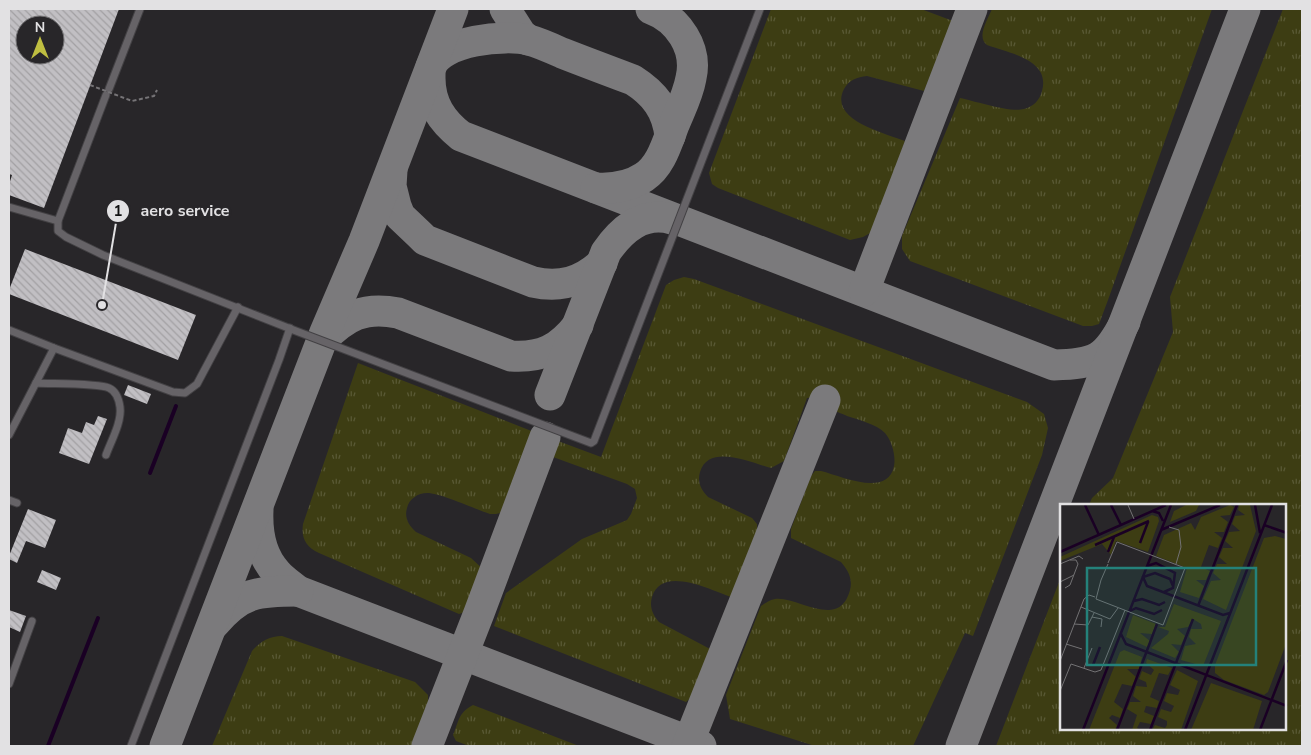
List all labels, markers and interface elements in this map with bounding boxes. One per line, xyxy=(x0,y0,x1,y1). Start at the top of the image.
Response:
north arrow xyxy=(15,15,65,65)
text: N xyxy=(35,18,45,37)
callout: aero service xyxy=(106,195,240,226)
text: aero service xyxy=(141,200,230,222)
text: 1 xyxy=(113,201,123,221)
inset map xyxy=(1060,504,1286,730)

